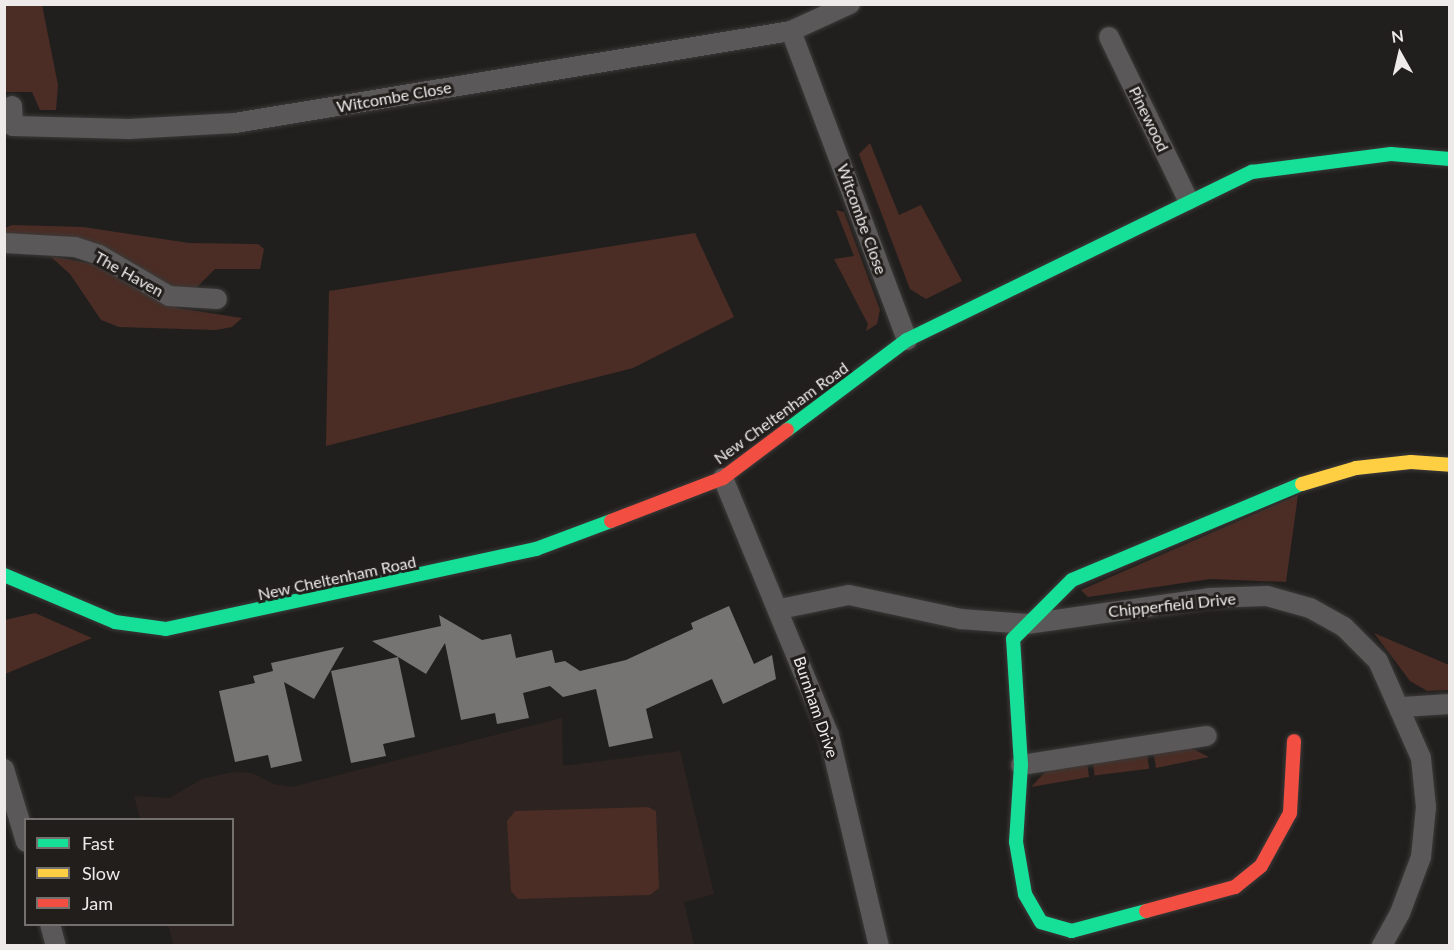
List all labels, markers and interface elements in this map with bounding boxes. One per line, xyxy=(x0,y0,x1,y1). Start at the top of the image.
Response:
north arrow xyxy=(1370,24,1430,84)
text: N xyxy=(1390,25,1405,46)
street label: Witcombe Close xyxy=(335,77,453,117)
street label: Pinewood xyxy=(1125,83,1173,155)
street label: Witcombe Close xyxy=(833,161,891,277)
street label: The Haven xyxy=(91,247,167,301)
street label: New Cheltenham Road xyxy=(710,358,852,468)
street label: New Cheltenham Road xyxy=(256,552,418,604)
street label: Chipperfield Drive xyxy=(1107,589,1237,621)
street label: Burnham Drive xyxy=(790,654,842,760)
legend xyxy=(24,818,234,926)
text: Fast xyxy=(82,832,114,854)
text: Slow xyxy=(82,862,120,884)
text: Jam xyxy=(82,892,113,914)

